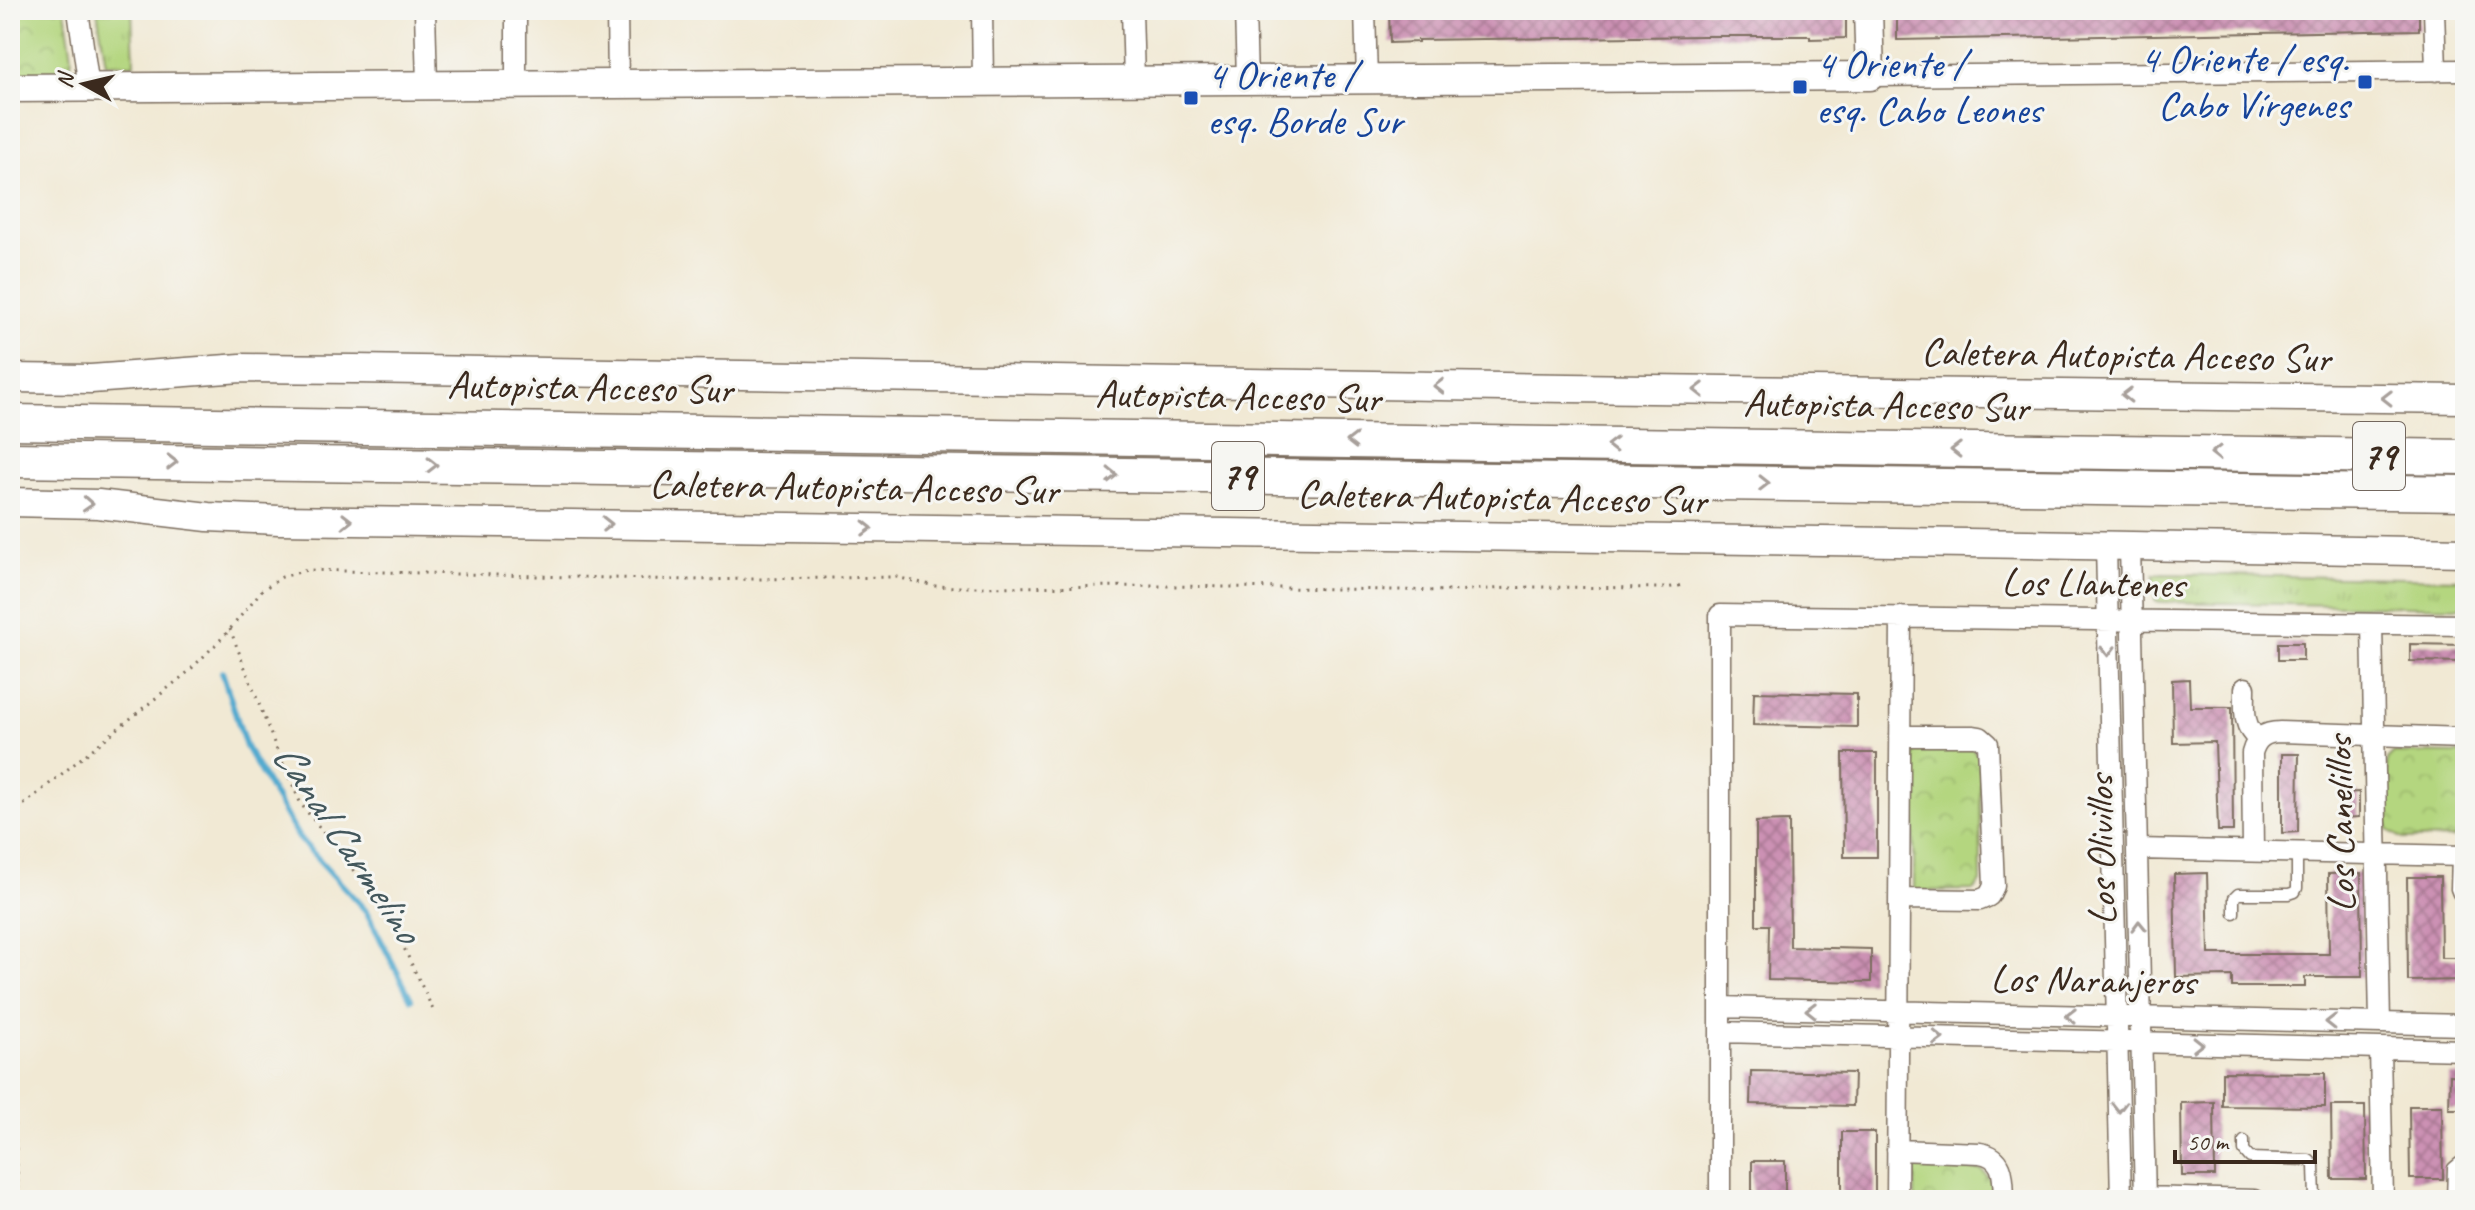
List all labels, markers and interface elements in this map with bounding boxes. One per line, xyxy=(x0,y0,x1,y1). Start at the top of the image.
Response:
place label: 4 Oriente / esq. Cabo Vírgenes xyxy=(2140,34,2352,130)
place label: 4 Oriente / esq. Cabo Leones xyxy=(1816,39,2045,135)
north arrow xyxy=(44,44,124,124)
place label: 4 Oriente / esq. Borde Sur xyxy=(1207,50,1406,146)
text: N xyxy=(50,69,80,90)
marker: 4 Oriente / esq. Cabo Vírgenes xyxy=(2356,73,2374,91)
marker: 4 Oriente / esq. Cabo Leones xyxy=(1791,78,1809,96)
marker: 4 Oriente / esq. Borde Sur xyxy=(1182,89,1200,107)
street label: Caletera Autopista Acceso Sur xyxy=(1921,326,2334,384)
street label: Autopista Acceso Sur xyxy=(447,360,736,415)
street label: Autopista Acceso Sur xyxy=(1095,369,1384,424)
one-way arrow xyxy=(1432,377,1445,395)
street label: Autopista Acceso Sur xyxy=(1743,378,2032,433)
one-way arrow xyxy=(1692,381,1705,399)
one-way arrow xyxy=(2120,386,2133,404)
one-way arrow xyxy=(2380,389,2393,407)
road number: 79 xyxy=(2353,422,2405,490)
one-way arrow xyxy=(1345,433,1358,450)
one-way arrow xyxy=(1605,436,1618,454)
one-way arrow xyxy=(1949,441,1962,459)
road number: 79 xyxy=(1212,442,1264,510)
one-way arrow xyxy=(2209,445,2222,462)
one-way arrow xyxy=(166,453,179,471)
one-way arrow xyxy=(426,457,439,474)
street label: Caletera Autopista Acceso Sur xyxy=(649,458,1062,516)
one-way arrow xyxy=(1106,466,1119,483)
street label: Caletera Autopista Acceso Sur xyxy=(1297,468,1710,526)
one-way arrow xyxy=(1758,475,1771,492)
one-way arrow xyxy=(82,495,95,512)
one-way arrow xyxy=(341,512,354,529)
one-way arrow xyxy=(601,515,614,532)
one-way arrow xyxy=(861,519,874,537)
street label: Los Llantenes xyxy=(2001,556,2188,610)
one-way arrow xyxy=(2099,645,2117,658)
water label: Canal Carmelino xyxy=(261,732,436,956)
street label: Los Canelillos xyxy=(2313,732,2367,913)
street label: Los Olivillos xyxy=(2075,771,2127,926)
one-way arrow xyxy=(2130,919,2147,932)
street label: Los Naranjeros xyxy=(1990,953,2199,1007)
one-way arrow xyxy=(1804,1001,1817,1018)
one-way arrow xyxy=(2064,1007,2077,1024)
one-way arrow xyxy=(2324,1013,2337,1031)
one-way arrow xyxy=(1932,1029,1945,1046)
one-way arrow xyxy=(2192,1036,2205,1053)
one-way arrow xyxy=(2110,1101,2127,1114)
scale bar xyxy=(2175,1114,2315,1164)
text: 50 m xyxy=(2187,1127,2230,1157)

